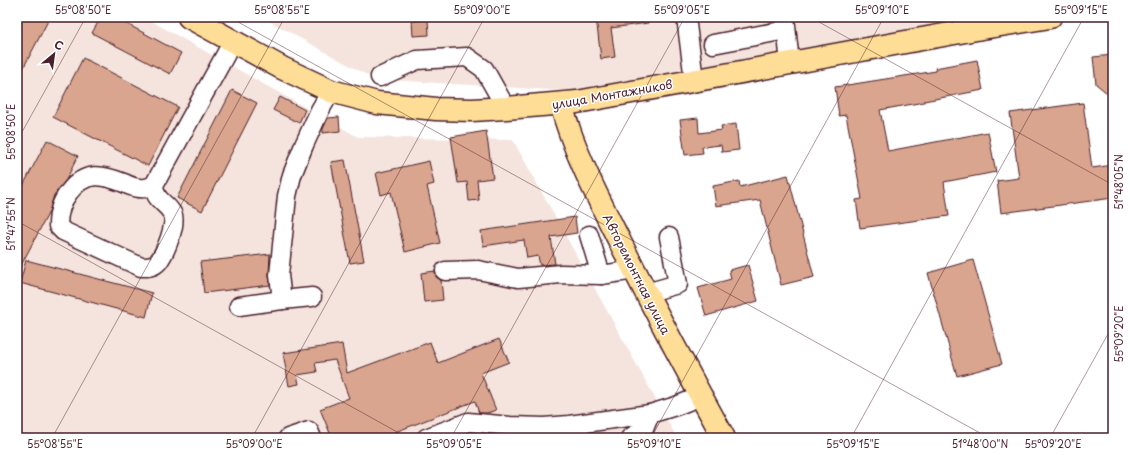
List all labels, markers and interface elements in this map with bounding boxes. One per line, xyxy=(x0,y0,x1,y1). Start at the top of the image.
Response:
text: 55°08'50"E xyxy=(55,2,111,17)
text: 55°08'55"E xyxy=(254,2,310,17)
text: 55°09'00"E xyxy=(453,2,511,17)
text: 55°09'05"E xyxy=(654,2,710,17)
text: 55°09'10"E xyxy=(855,2,909,17)
text: 55°09'15"E xyxy=(1054,2,1108,17)
north arrow xyxy=(34,34,74,74)
text: С xyxy=(51,35,67,54)
street label: улица Монтажников xyxy=(550,75,674,113)
text: 55°08'50"E xyxy=(3,104,18,160)
text: 51°48'05"N xyxy=(1111,154,1126,210)
text: 51°47'55"N xyxy=(3,197,18,251)
street label: Авторемонтная улица xyxy=(599,211,675,338)
text: 55°09'20"E xyxy=(1111,305,1126,363)
text: 55°08'55"E xyxy=(27,436,83,451)
text: 55°09'00"E xyxy=(225,436,283,451)
text: 55°09'05"E xyxy=(426,436,482,451)
text: 55°09'10"E xyxy=(627,436,681,451)
text: 55°09'15"E xyxy=(826,436,880,451)
text: 51°48'00"N xyxy=(952,436,1008,451)
text: 55°09'20"E xyxy=(1024,436,1082,451)

